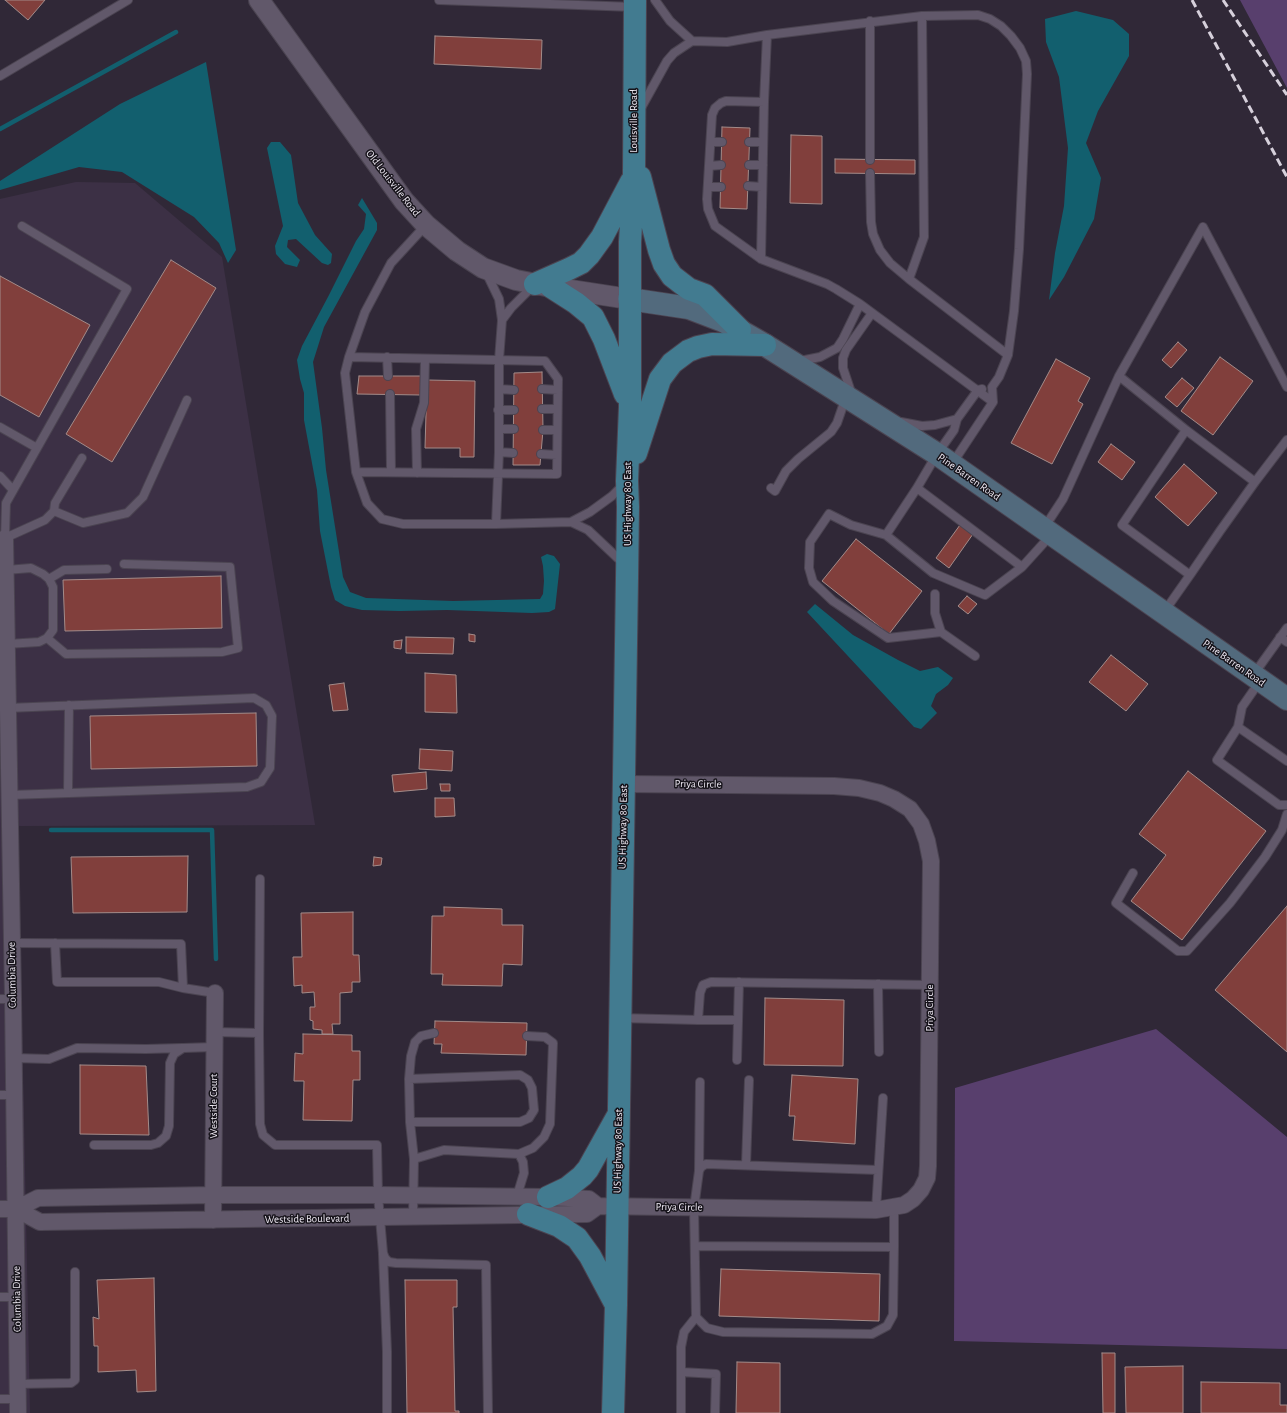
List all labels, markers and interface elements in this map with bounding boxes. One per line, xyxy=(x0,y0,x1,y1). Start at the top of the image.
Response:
street label: Louisville Road xyxy=(627,89,641,153)
street label: Old Louisville Road xyxy=(363,147,423,219)
street label: Pine Barren Road xyxy=(935,451,1003,503)
street label: US Highway 80 East xyxy=(621,462,635,546)
street label: Pine Barren Road xyxy=(1200,637,1268,689)
street label: Priya Circle xyxy=(674,777,722,791)
street label: US Highway 80 East xyxy=(616,785,630,869)
street label: Columbia Drive xyxy=(5,942,19,1008)
street label: Priya Circle xyxy=(923,984,937,1032)
street label: Westside Court xyxy=(207,1074,221,1138)
street label: US Highway 80 East xyxy=(611,1109,625,1193)
street label: Priya Circle xyxy=(655,1200,703,1214)
street label: Westside Boulevard xyxy=(265,1212,349,1226)
street label: Columbia Drive xyxy=(10,1266,24,1332)

